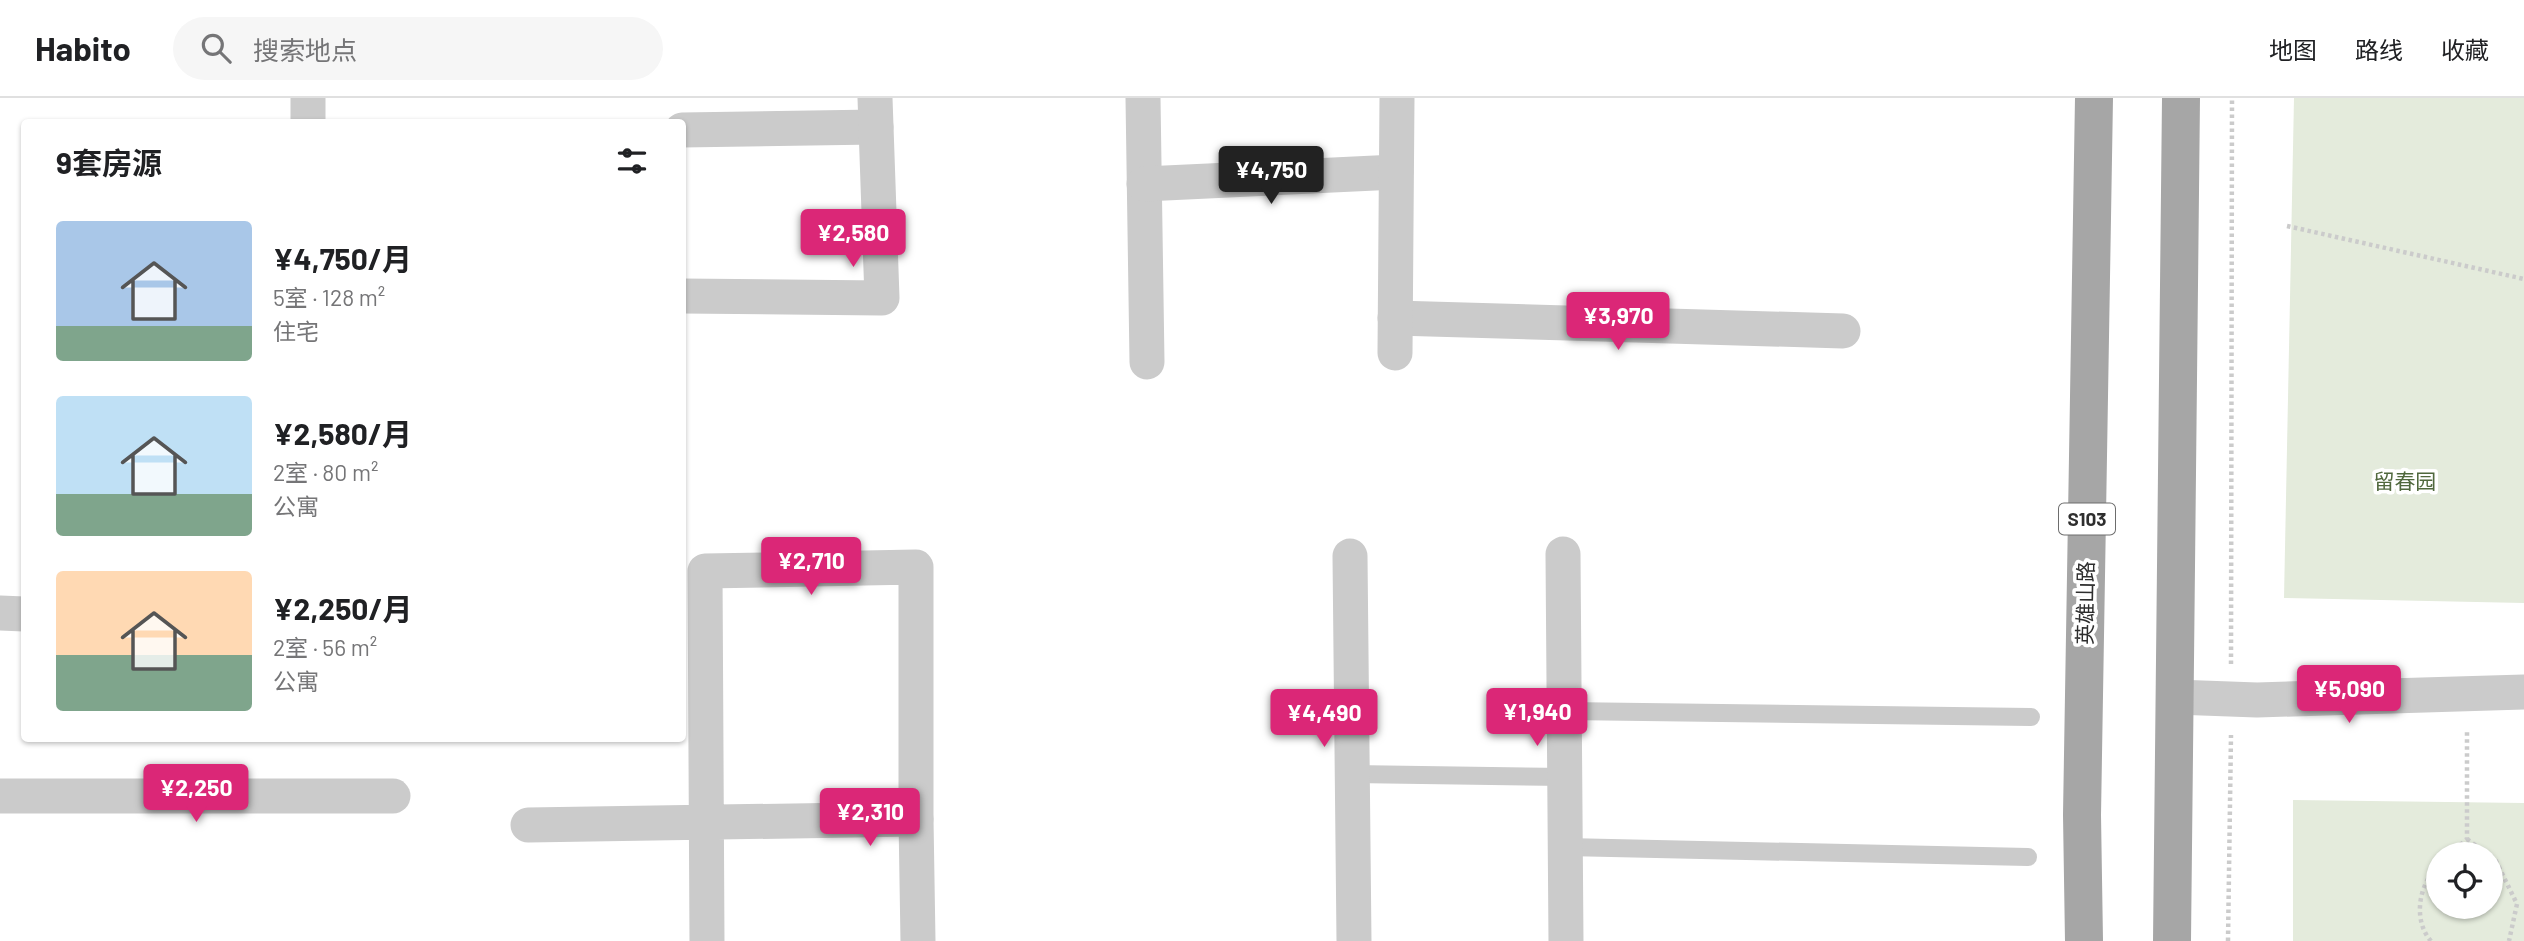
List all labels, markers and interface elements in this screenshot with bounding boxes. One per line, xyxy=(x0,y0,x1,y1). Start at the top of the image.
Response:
search box xyxy=(173,17,663,80)
text: Habito xyxy=(35,28,131,68)
icon: search xyxy=(197,29,235,67)
text: 搜索地点 xyxy=(253,34,357,65)
text: 地图 xyxy=(2269,35,2317,64)
text: 路线 xyxy=(2355,35,2403,64)
text: 收藏 xyxy=(2441,35,2489,64)
icon: filters xyxy=(613,142,651,180)
text: 9套房源 xyxy=(56,144,162,180)
pin: ¥4,750 xyxy=(1214,146,1328,206)
text: ¥4,750 xyxy=(1235,155,1307,183)
pin: ¥2,580 xyxy=(796,209,910,269)
text: ¥2,580 xyxy=(817,218,889,246)
text: ¥4,750/月 xyxy=(273,240,412,276)
icon: home xyxy=(112,249,196,333)
text: 5室 · 128 m² xyxy=(273,283,385,311)
pin: ¥3,970 xyxy=(1561,292,1675,352)
text: ¥3,970 xyxy=(1582,301,1654,329)
text: 住宅 xyxy=(273,317,319,345)
text: ¥2,580/月 xyxy=(273,415,412,451)
icon: home xyxy=(112,424,196,508)
text: 2室 · 80 m² xyxy=(273,458,378,486)
park label: 留春园 xyxy=(2374,468,2437,493)
text: 公寓 xyxy=(273,492,319,520)
road number: S103 xyxy=(2059,504,2115,534)
pin: ¥2,710 xyxy=(754,538,868,597)
text: ¥2,710 xyxy=(777,546,845,574)
street label: 英雄山路 xyxy=(2071,561,2098,645)
text: ¥2,250/月 xyxy=(273,590,413,626)
icon: home xyxy=(112,599,196,683)
text: 2室 · 56 m² xyxy=(273,633,377,661)
pin: ¥5,090 xyxy=(2292,666,2406,725)
text: 公寓 xyxy=(273,667,319,695)
text: ¥5,090 xyxy=(2313,674,2385,702)
pin: ¥1,940 xyxy=(1480,688,1594,748)
pin: ¥4,490 xyxy=(1267,690,1381,749)
text: ¥1,940 xyxy=(1502,697,1572,725)
text: ¥4,490 xyxy=(1286,698,1362,726)
pin: ¥2,250 xyxy=(139,764,253,824)
text: ¥2,250 xyxy=(159,773,233,801)
pin: ¥2,310 xyxy=(813,788,927,848)
text: ¥2,310 xyxy=(836,797,904,825)
map controls xyxy=(2426,842,2503,919)
button: locate xyxy=(2426,842,2503,919)

